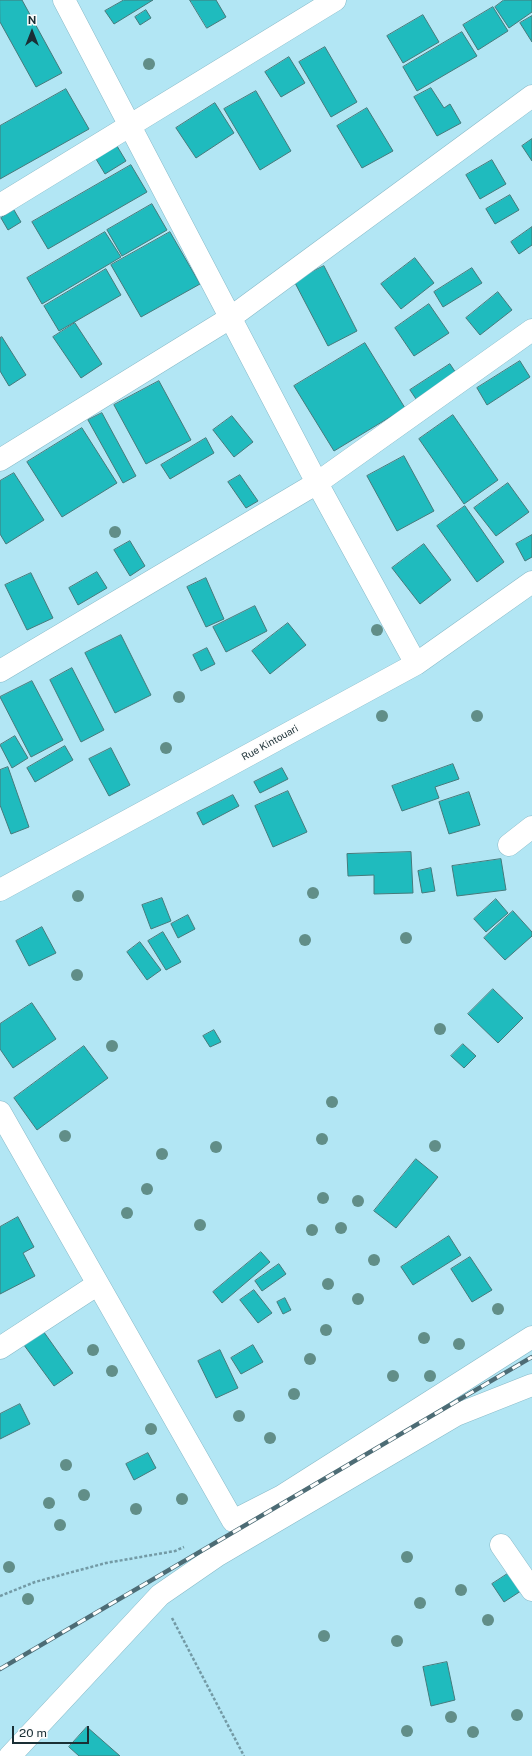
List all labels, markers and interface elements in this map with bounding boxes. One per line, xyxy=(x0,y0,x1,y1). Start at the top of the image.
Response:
north arrow xyxy=(12,12,52,52)
text: N xyxy=(28,14,36,26)
street label: Rue Kintouari xyxy=(240,723,300,763)
scale bar xyxy=(14,1718,91,1744)
text: 20 m xyxy=(19,1726,47,1740)

